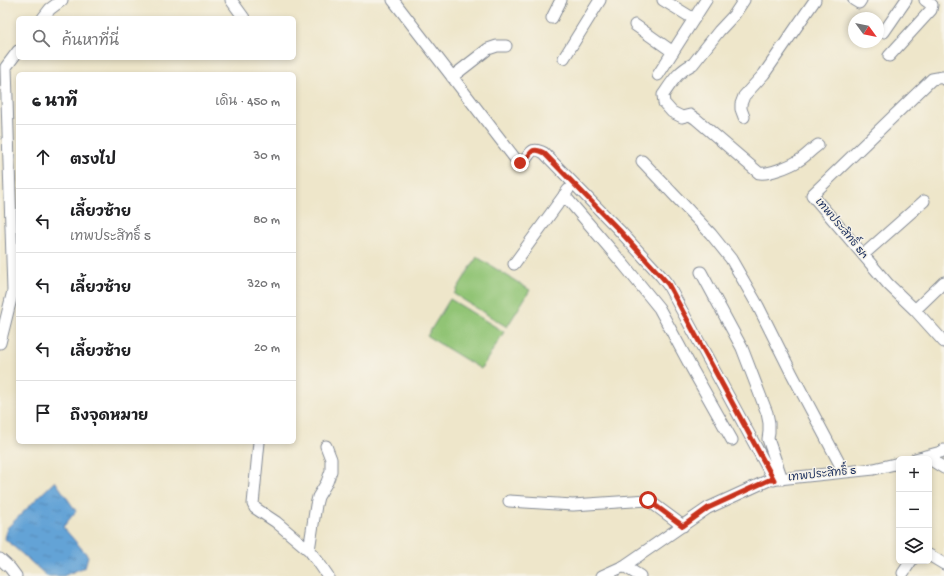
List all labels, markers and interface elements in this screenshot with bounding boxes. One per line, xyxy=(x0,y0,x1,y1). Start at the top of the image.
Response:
north arrow xyxy=(848,12,884,48)
search box xyxy=(16,16,296,60)
icon: search xyxy=(30,27,52,49)
text: ค้นหาที่นี่ xyxy=(62,33,119,51)
text: 6 นาที xyxy=(32,93,77,113)
text: เดิน · 450 m xyxy=(215,95,280,110)
icon: ahead xyxy=(32,146,54,168)
text: 30 m xyxy=(254,149,280,164)
text: ตรงไป xyxy=(70,152,116,170)
route end xyxy=(511,154,529,172)
street label: เทพประสิทธิ์ 5/1 xyxy=(812,191,876,262)
text: เลี้ยวซ้าย xyxy=(70,204,131,222)
icon: left xyxy=(32,210,54,232)
text: 80 m xyxy=(253,213,280,228)
text: เทพประสิทธิ์ 5 xyxy=(70,230,151,245)
icon: left xyxy=(32,274,54,296)
text: 320 m xyxy=(247,277,280,292)
text: เลี้ยวซ้าย xyxy=(70,280,131,298)
icon: left xyxy=(32,338,54,360)
text: 20 m xyxy=(254,341,280,356)
text: เลี้ยวซ้าย xyxy=(70,344,131,362)
icon: arrive xyxy=(32,402,54,424)
text: ถึงจุดหมาย xyxy=(70,408,148,426)
map controls xyxy=(896,456,932,564)
button: + xyxy=(896,456,932,492)
street label: เทพประสิทธิ์ 5 xyxy=(787,458,857,485)
route start xyxy=(639,491,657,509)
button: − xyxy=(896,492,932,528)
button: layers xyxy=(896,528,932,564)

